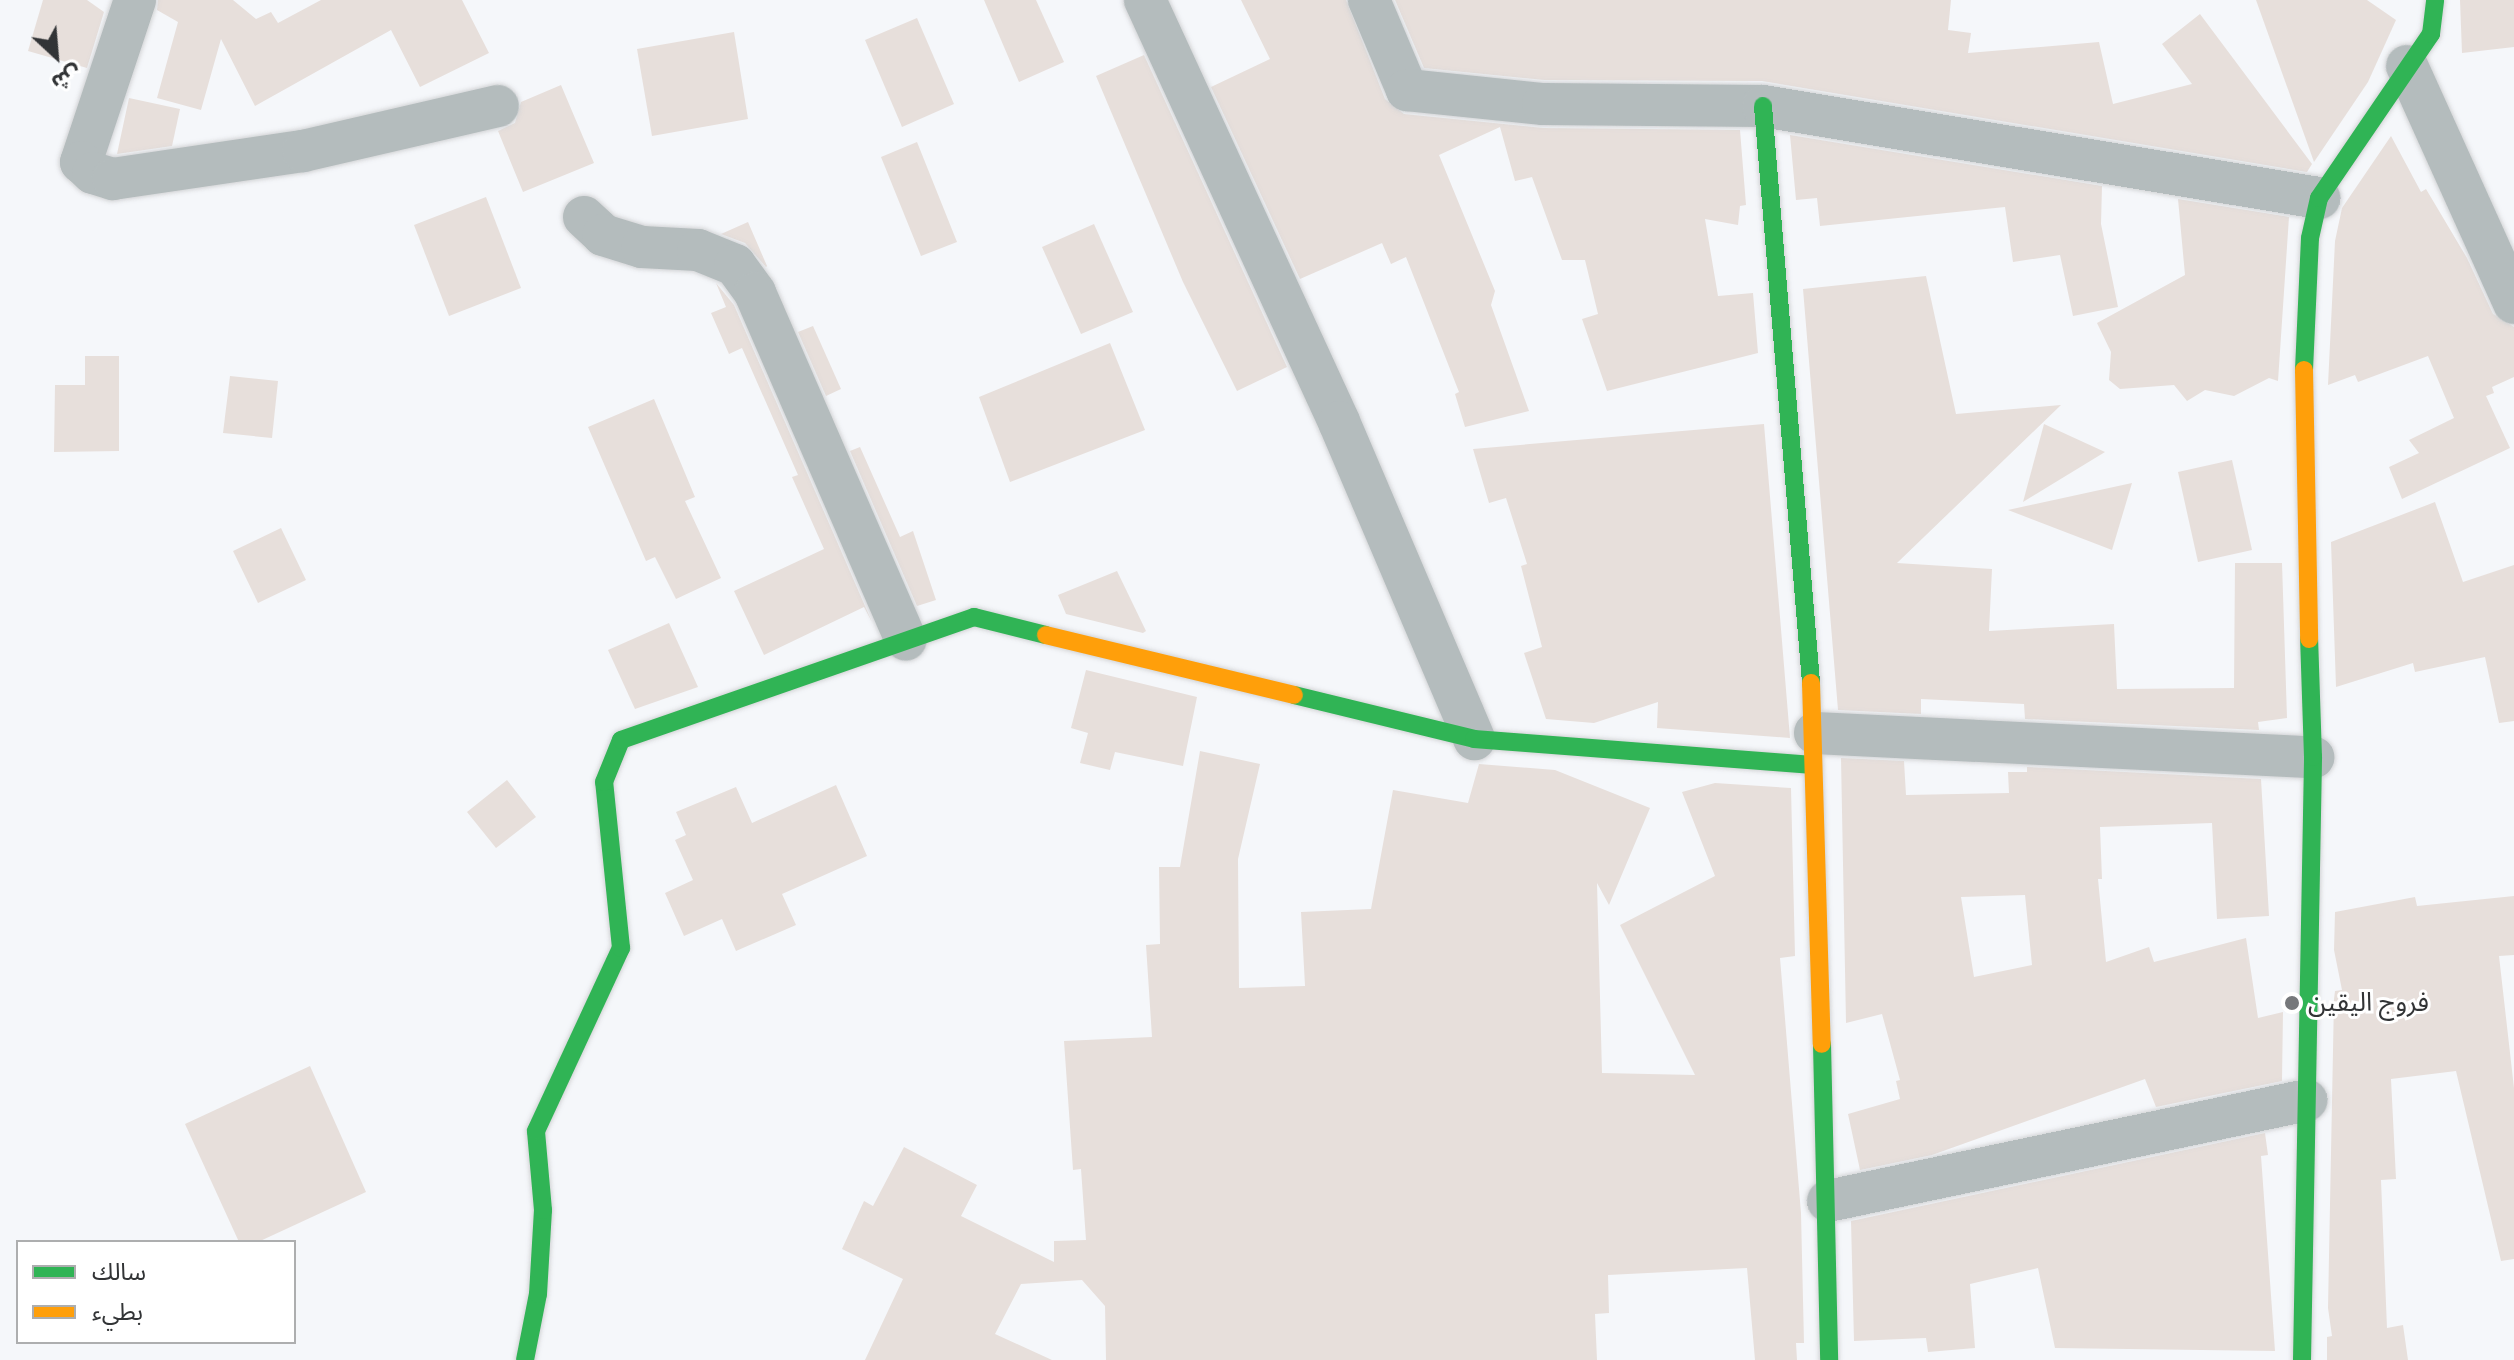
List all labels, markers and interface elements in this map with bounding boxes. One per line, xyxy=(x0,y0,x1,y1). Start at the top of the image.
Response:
north arrow xyxy=(16,16,96,96)
text: ش xyxy=(48,60,86,96)
place label: فروج اليقين xyxy=(2308,987,2429,1019)
marker: فروج اليقين xyxy=(2283,994,2301,1012)
legend xyxy=(16,1240,296,1344)
text: سالك xyxy=(92,1258,146,1286)
text: بطيء xyxy=(92,1298,143,1326)

